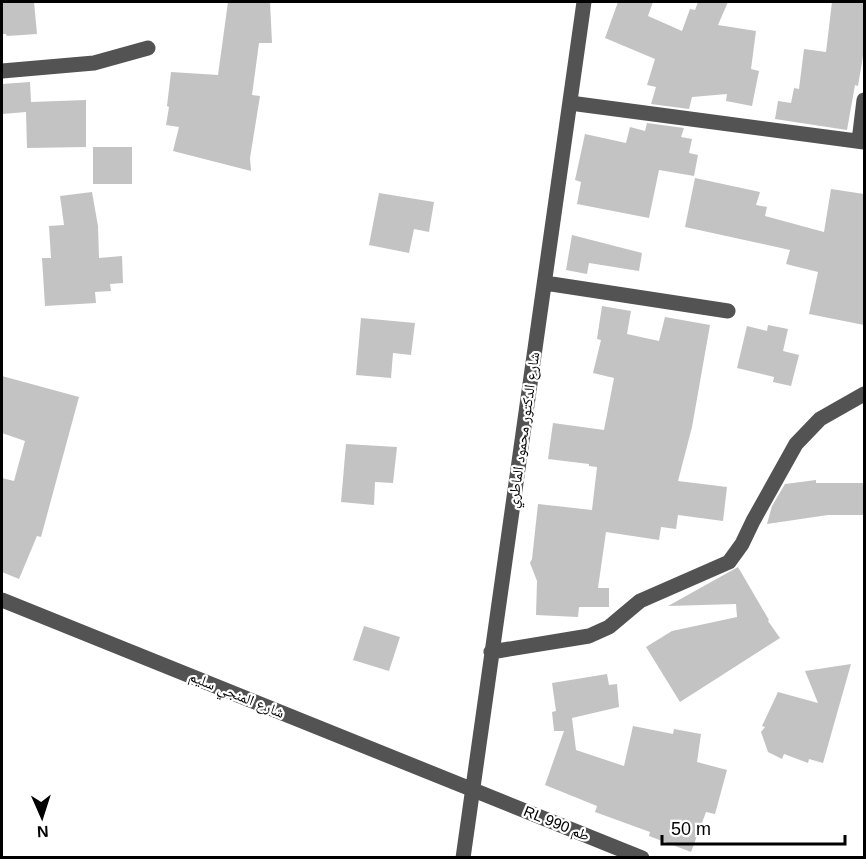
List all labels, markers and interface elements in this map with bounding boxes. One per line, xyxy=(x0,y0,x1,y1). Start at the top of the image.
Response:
street label: شارع الدكتور محمود الماطري xyxy=(504,351,546,510)
street label: شارع المنجي سليم xyxy=(185,667,287,724)
north arrow xyxy=(12,787,72,847)
street label: RL طم 990 xyxy=(521,802,593,846)
scale bar xyxy=(662,808,845,846)
text: 50 m xyxy=(671,819,711,839)
text: N xyxy=(37,823,49,840)

